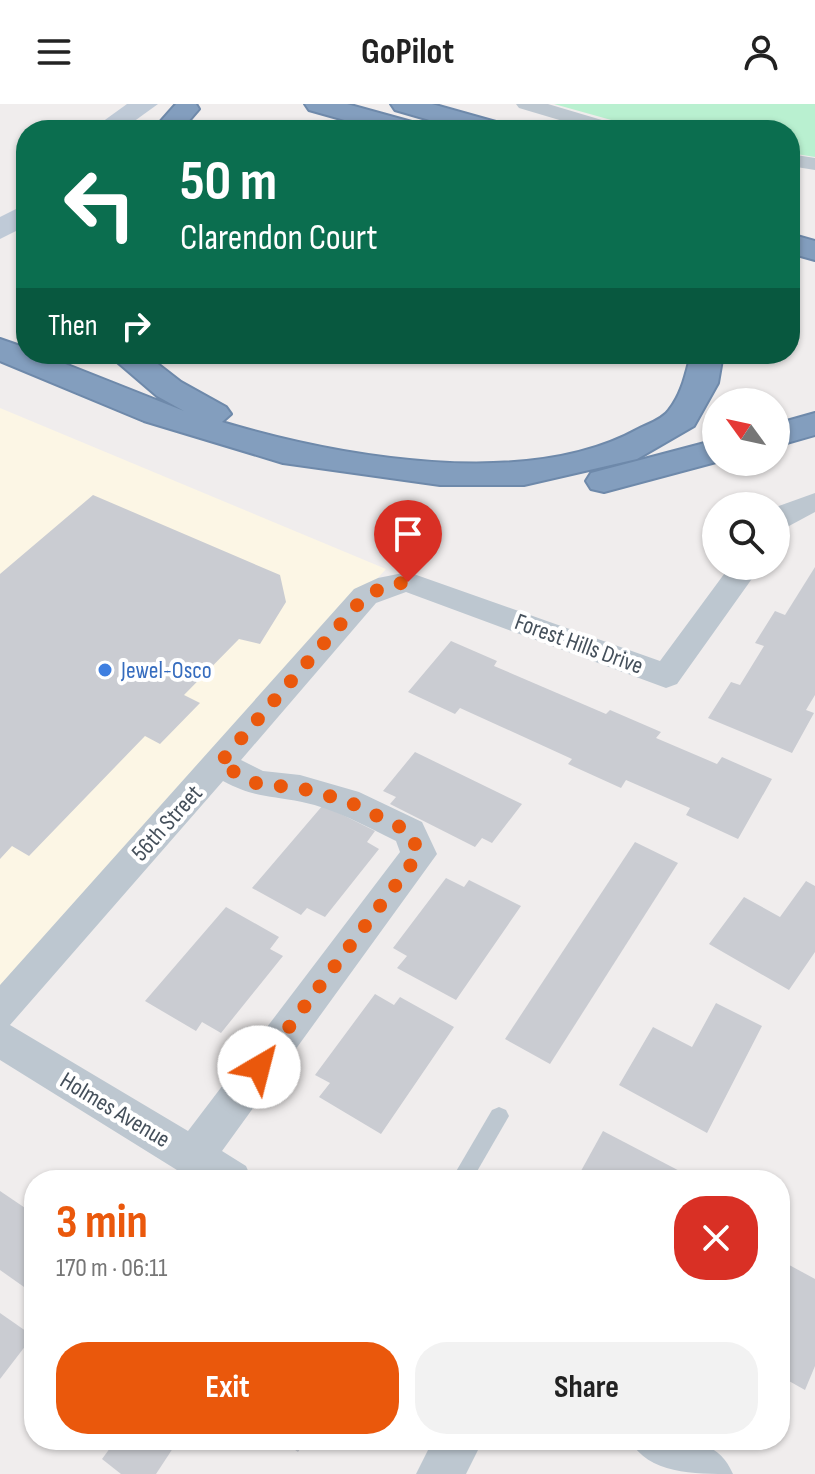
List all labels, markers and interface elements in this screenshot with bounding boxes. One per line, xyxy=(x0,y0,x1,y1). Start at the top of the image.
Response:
icon: menu xyxy=(32,30,76,74)
icon: person xyxy=(739,30,783,74)
text: GoPilot xyxy=(361,31,454,74)
text: 50 m xyxy=(180,149,277,216)
icon: left xyxy=(48,152,152,256)
text: Clarendon Court xyxy=(180,217,378,260)
icon: right xyxy=(114,304,158,348)
text: Then xyxy=(48,308,98,344)
north arrow xyxy=(702,388,790,476)
map controls xyxy=(702,388,790,580)
button: search xyxy=(702,492,790,580)
pin xyxy=(374,500,442,582)
icon: arrive xyxy=(386,512,430,556)
street label: Forest Hills Drive xyxy=(511,607,647,681)
place label: Jewel-Osco xyxy=(120,656,212,685)
marker: Jewel-Osco xyxy=(96,661,114,679)
street label: 56th Street xyxy=(125,779,209,867)
position arrow xyxy=(217,1025,301,1109)
street label: Holmes Avenue xyxy=(55,1066,175,1154)
text: 3 min xyxy=(56,1194,148,1251)
button: close xyxy=(674,1196,758,1280)
text: 170 m · 06:11 xyxy=(56,1253,167,1284)
button: Exit xyxy=(56,1342,399,1434)
button: Share xyxy=(415,1342,758,1434)

